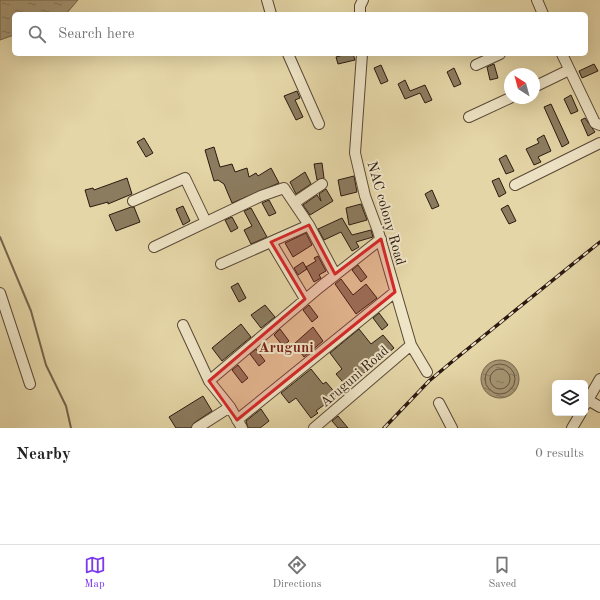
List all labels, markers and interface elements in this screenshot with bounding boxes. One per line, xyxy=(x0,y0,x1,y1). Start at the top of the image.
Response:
search box xyxy=(12,12,588,56)
icon: search xyxy=(26,23,48,45)
text: Search here xyxy=(58,27,135,42)
north arrow xyxy=(504,68,540,104)
street label: NAC colony Road xyxy=(364,160,408,267)
district label: Aruguni xyxy=(258,341,314,356)
street label: Aruguni Road xyxy=(318,343,391,410)
map controls xyxy=(552,380,588,416)
button: layers xyxy=(552,380,588,416)
text: Nearby xyxy=(16,446,71,463)
text: 0 results xyxy=(535,447,584,460)
tab: Map xyxy=(84,554,106,592)
tab: Directions xyxy=(273,554,321,592)
tab: Saved xyxy=(488,554,516,592)

